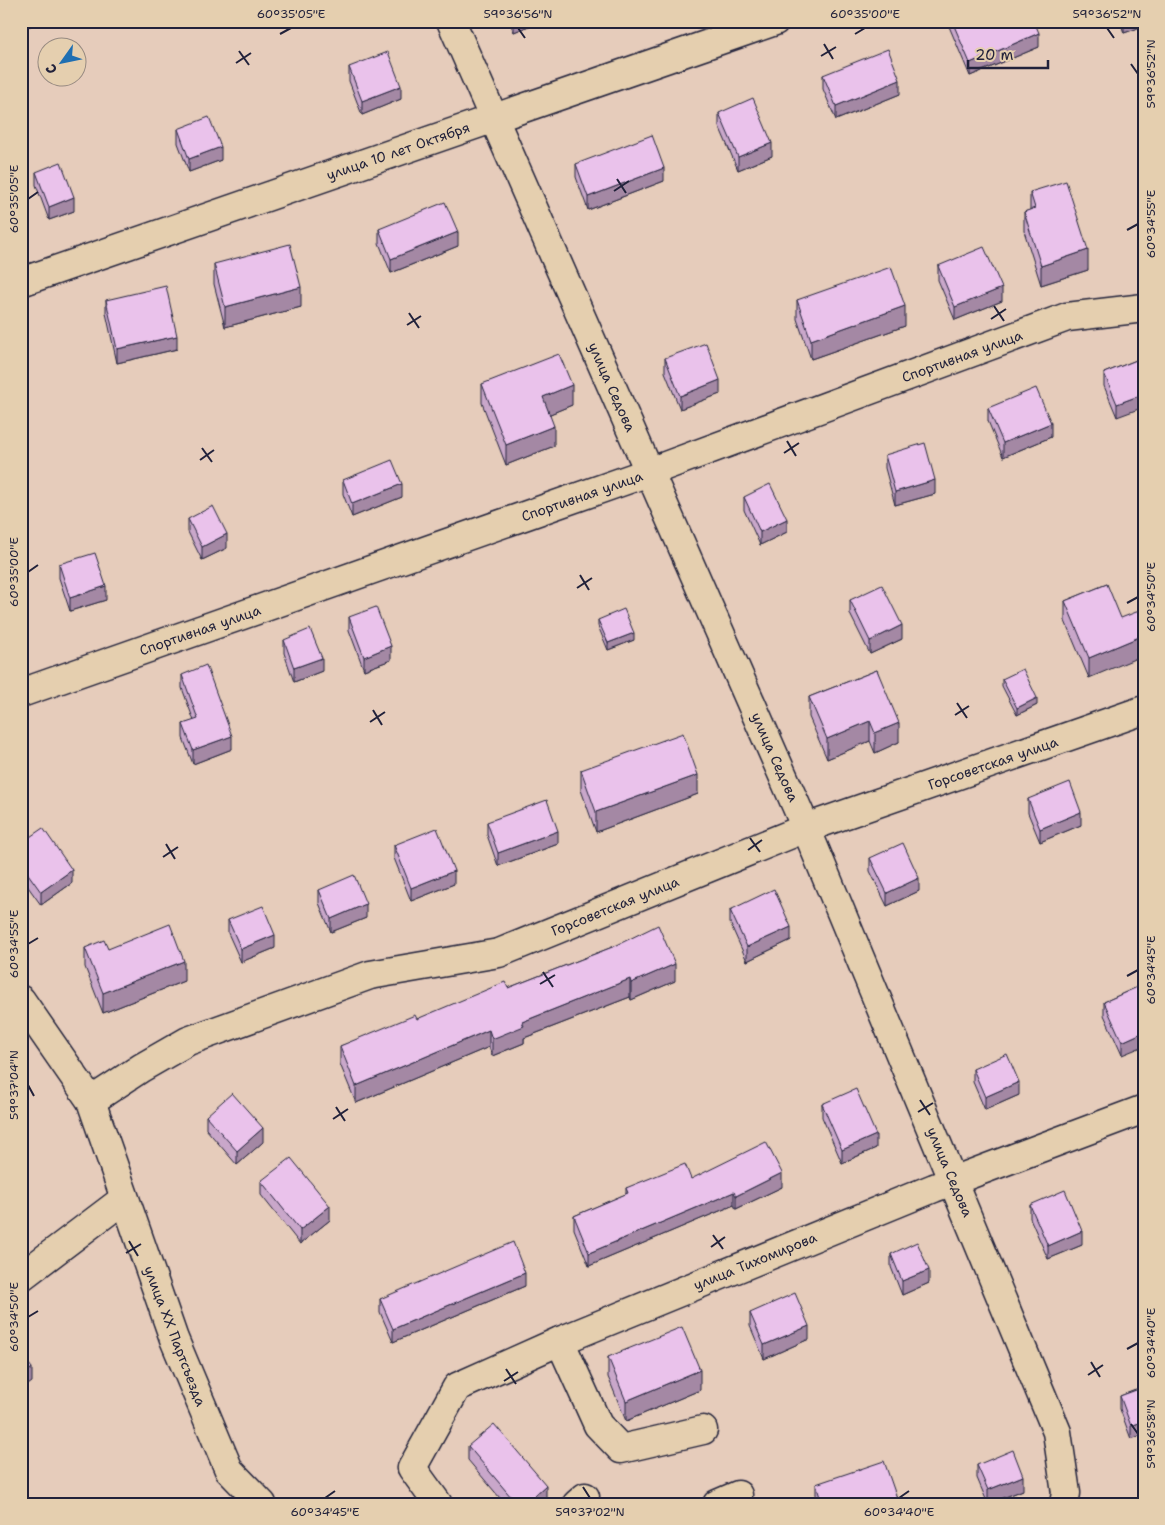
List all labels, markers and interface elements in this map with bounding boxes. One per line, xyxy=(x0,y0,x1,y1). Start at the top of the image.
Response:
text: 60°35'05"E xyxy=(257,6,325,22)
text: 59°36'56"N xyxy=(484,6,552,22)
text: 60°35'00"E xyxy=(830,6,900,22)
text: 59°36'52"N xyxy=(1072,6,1142,22)
north arrow xyxy=(38,38,88,88)
scale bar xyxy=(968,38,1048,70)
text: 59°36'52"N xyxy=(1143,39,1159,109)
text: 20 m xyxy=(975,45,1014,65)
text: С xyxy=(41,61,61,78)
street label: улица 10 лет Октября xyxy=(324,118,472,184)
text: 60°35'05"E xyxy=(6,165,22,233)
text: 60°34'55"E xyxy=(1143,190,1159,258)
street label: Спортивная улица xyxy=(899,326,1025,386)
street label: улица Седова xyxy=(584,340,640,435)
street label: Спортивная улица xyxy=(519,467,645,525)
text: 60°35'00"E xyxy=(6,537,22,607)
text: 60°34'50"E xyxy=(1143,562,1159,632)
street label: Спортивная улица xyxy=(137,601,263,659)
street label: улица Седова xyxy=(747,710,803,805)
street label: Горсоветская улица xyxy=(926,732,1061,794)
street label: Горсоветская улица xyxy=(548,872,682,940)
text: 60°34'55"E xyxy=(6,910,22,978)
text: 60°34'45"E xyxy=(1143,935,1159,1005)
text: 59°37'04"N xyxy=(6,1050,22,1120)
street label: улица Седова xyxy=(923,1124,977,1220)
street label: улица Тихомирова xyxy=(691,1228,820,1294)
street label: улица XX Партсъезда xyxy=(140,1263,210,1409)
text: 60°34'50"E xyxy=(6,1282,22,1352)
text: 60°34'40"E xyxy=(1143,1308,1159,1378)
text: 59°36'58"N xyxy=(1143,1399,1159,1469)
text: 60°34'45"E xyxy=(290,1504,360,1520)
text: 59°37'02"N xyxy=(555,1504,625,1520)
text: 60°34'40"E xyxy=(864,1504,934,1520)

